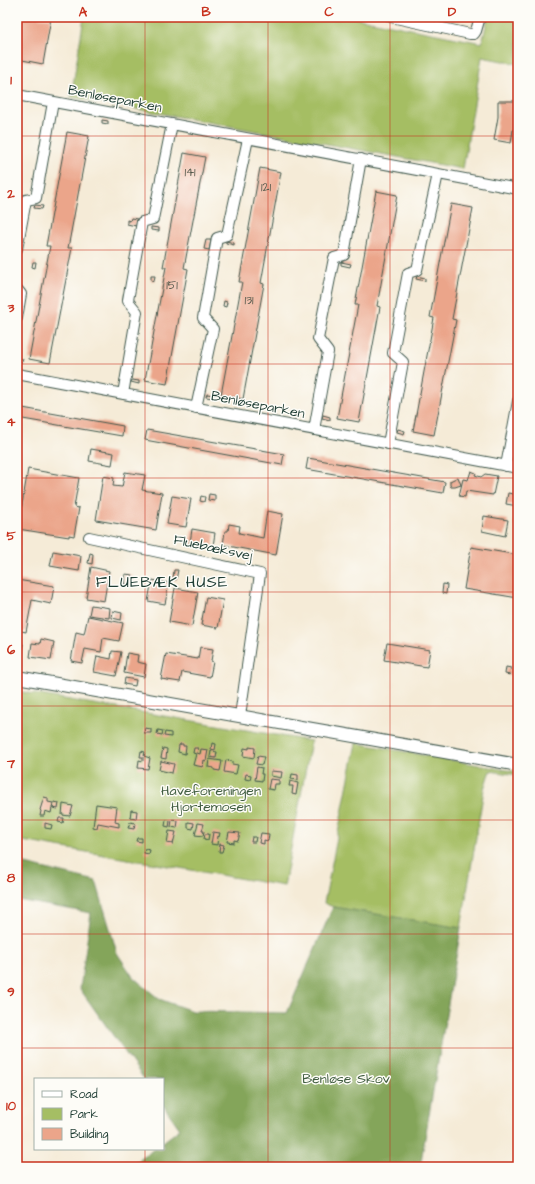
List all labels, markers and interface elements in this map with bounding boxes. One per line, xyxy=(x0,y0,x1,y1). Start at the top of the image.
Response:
text: A xyxy=(79,3,88,21)
text: B xyxy=(201,3,211,21)
text: C xyxy=(324,3,334,21)
text: D xyxy=(448,3,457,21)
text: 1 xyxy=(10,71,12,89)
street label: Benløseparken xyxy=(66,80,164,118)
house number: 141 xyxy=(184,164,196,181)
house number: 121 xyxy=(261,179,271,196)
text: 2 xyxy=(6,185,15,203)
house number: 151 xyxy=(166,277,178,294)
house number: 131 xyxy=(244,292,254,309)
text: 3 xyxy=(7,299,15,317)
street label: Benløseparken xyxy=(209,386,307,424)
text: 4 xyxy=(7,413,16,431)
text: 5 xyxy=(6,527,16,545)
street label: Fluebæksvej xyxy=(172,530,255,566)
district label: FLUEBÆK HUSE xyxy=(96,571,228,593)
text: 6 xyxy=(7,641,16,659)
text: 7 xyxy=(6,755,16,773)
park label: Haveforeningen Hjortemosen xyxy=(161,781,261,817)
text: 8 xyxy=(7,869,16,887)
text: 9 xyxy=(7,983,15,1001)
park label: Benløse Skov xyxy=(302,1069,391,1089)
legend xyxy=(34,1078,164,1150)
text: Road xyxy=(70,1086,98,1103)
text: 10 xyxy=(6,1097,17,1115)
text: Park xyxy=(70,1106,98,1123)
text: Building xyxy=(70,1126,108,1144)

